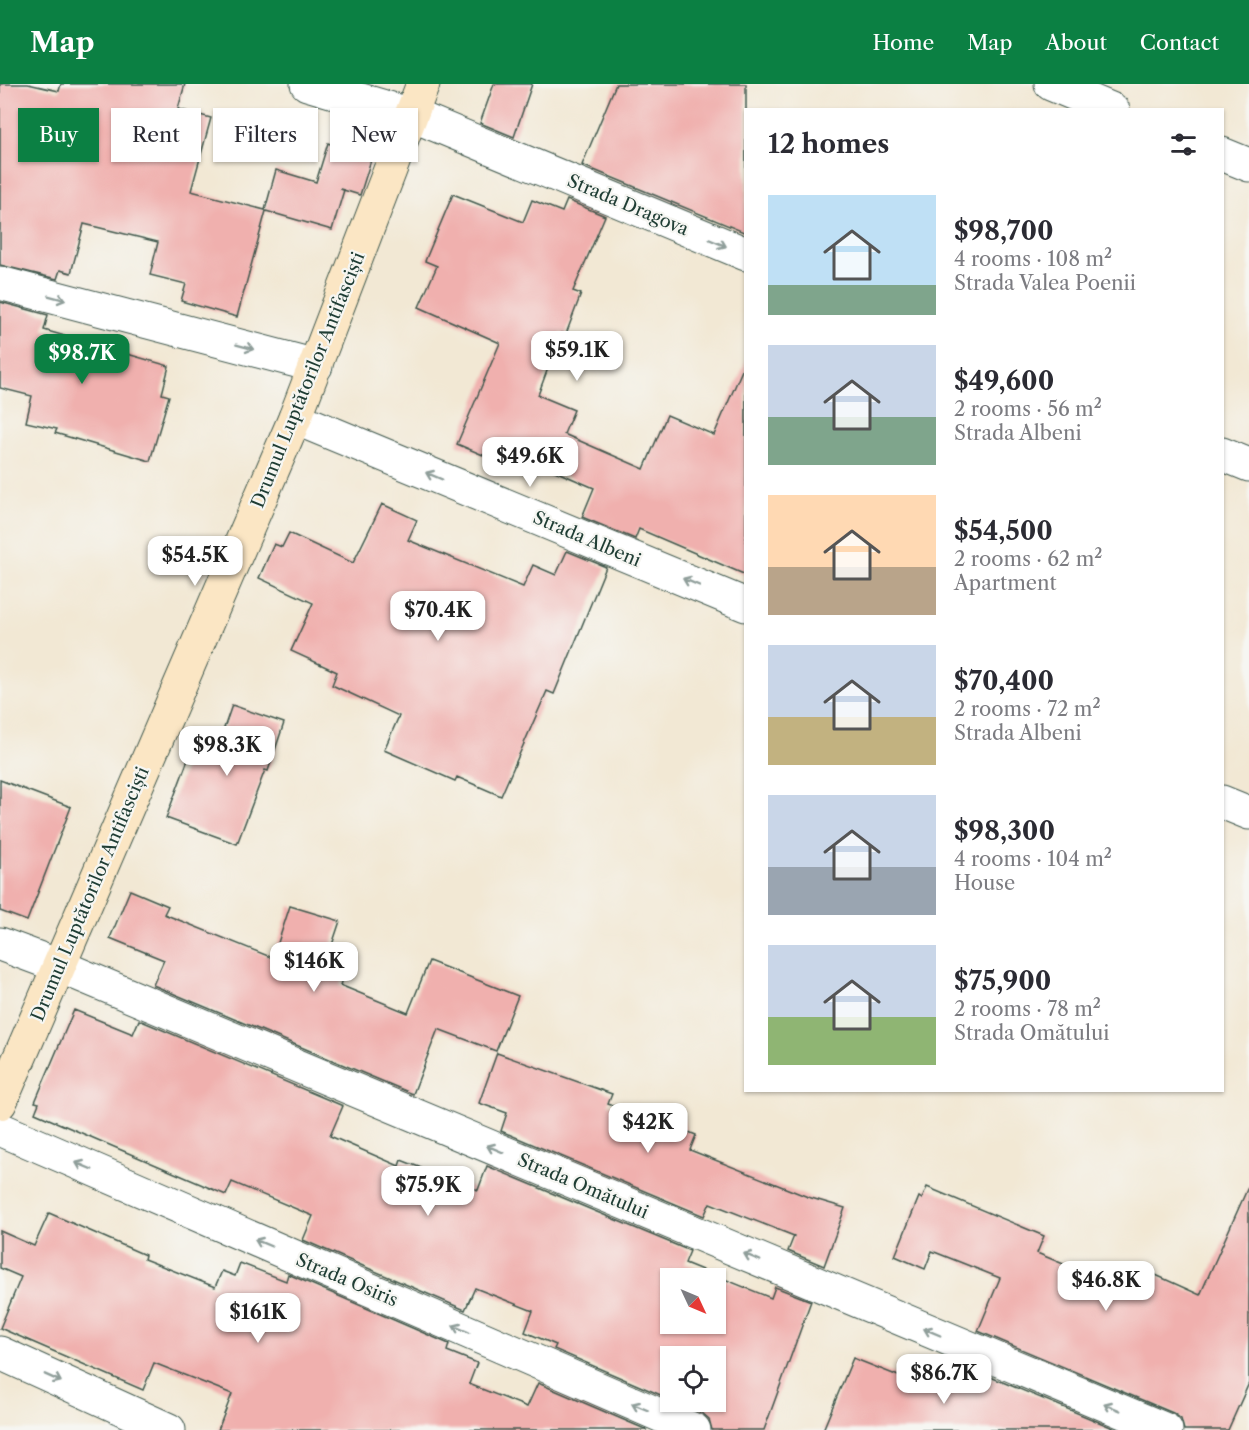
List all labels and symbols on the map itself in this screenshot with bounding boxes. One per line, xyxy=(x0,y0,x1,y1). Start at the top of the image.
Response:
street label: Strada Dragova xyxy=(564,170,692,241)
one-way arrow xyxy=(709,238,727,249)
street label: Drumul Luptătorilor Antifasciști xyxy=(246,248,370,511)
one-way arrow xyxy=(47,293,66,304)
pin: $59.1K xyxy=(528,331,626,382)
pin: $98.7K xyxy=(33,334,131,385)
one-way arrow xyxy=(235,342,254,354)
pin: $49.6K xyxy=(481,437,579,488)
one-way arrow xyxy=(425,470,443,481)
street label: Strada Albeni xyxy=(530,506,645,572)
pin: $54.5K xyxy=(146,536,244,587)
one-way arrow xyxy=(683,576,701,587)
pin: $70.4K xyxy=(389,591,487,642)
pin: $98.3K xyxy=(178,726,276,777)
street label: Drumul Luptătorilor Antifasciști xyxy=(26,763,154,1024)
pin: $146K xyxy=(272,942,356,993)
pin: $42K xyxy=(612,1103,684,1154)
one-way arrow xyxy=(486,1143,505,1154)
street label: Strada Omătului xyxy=(514,1149,652,1224)
one-way arrow xyxy=(75,1160,94,1171)
pin: $75.9K xyxy=(379,1166,477,1217)
one-way arrow xyxy=(254,1237,272,1248)
street label: Strada Osiris xyxy=(293,1249,401,1311)
one-way arrow xyxy=(744,1251,762,1262)
pin: $46.8K xyxy=(1057,1261,1155,1312)
north arrow xyxy=(660,1268,726,1334)
pin: $161K xyxy=(216,1293,300,1344)
one-way arrow xyxy=(452,1323,471,1334)
one-way arrow xyxy=(924,1326,942,1337)
pin: $86.7K xyxy=(895,1354,993,1405)
one-way arrow xyxy=(44,1372,62,1384)
one-way arrow xyxy=(631,1401,650,1412)
one-way arrow xyxy=(1104,1401,1122,1412)

